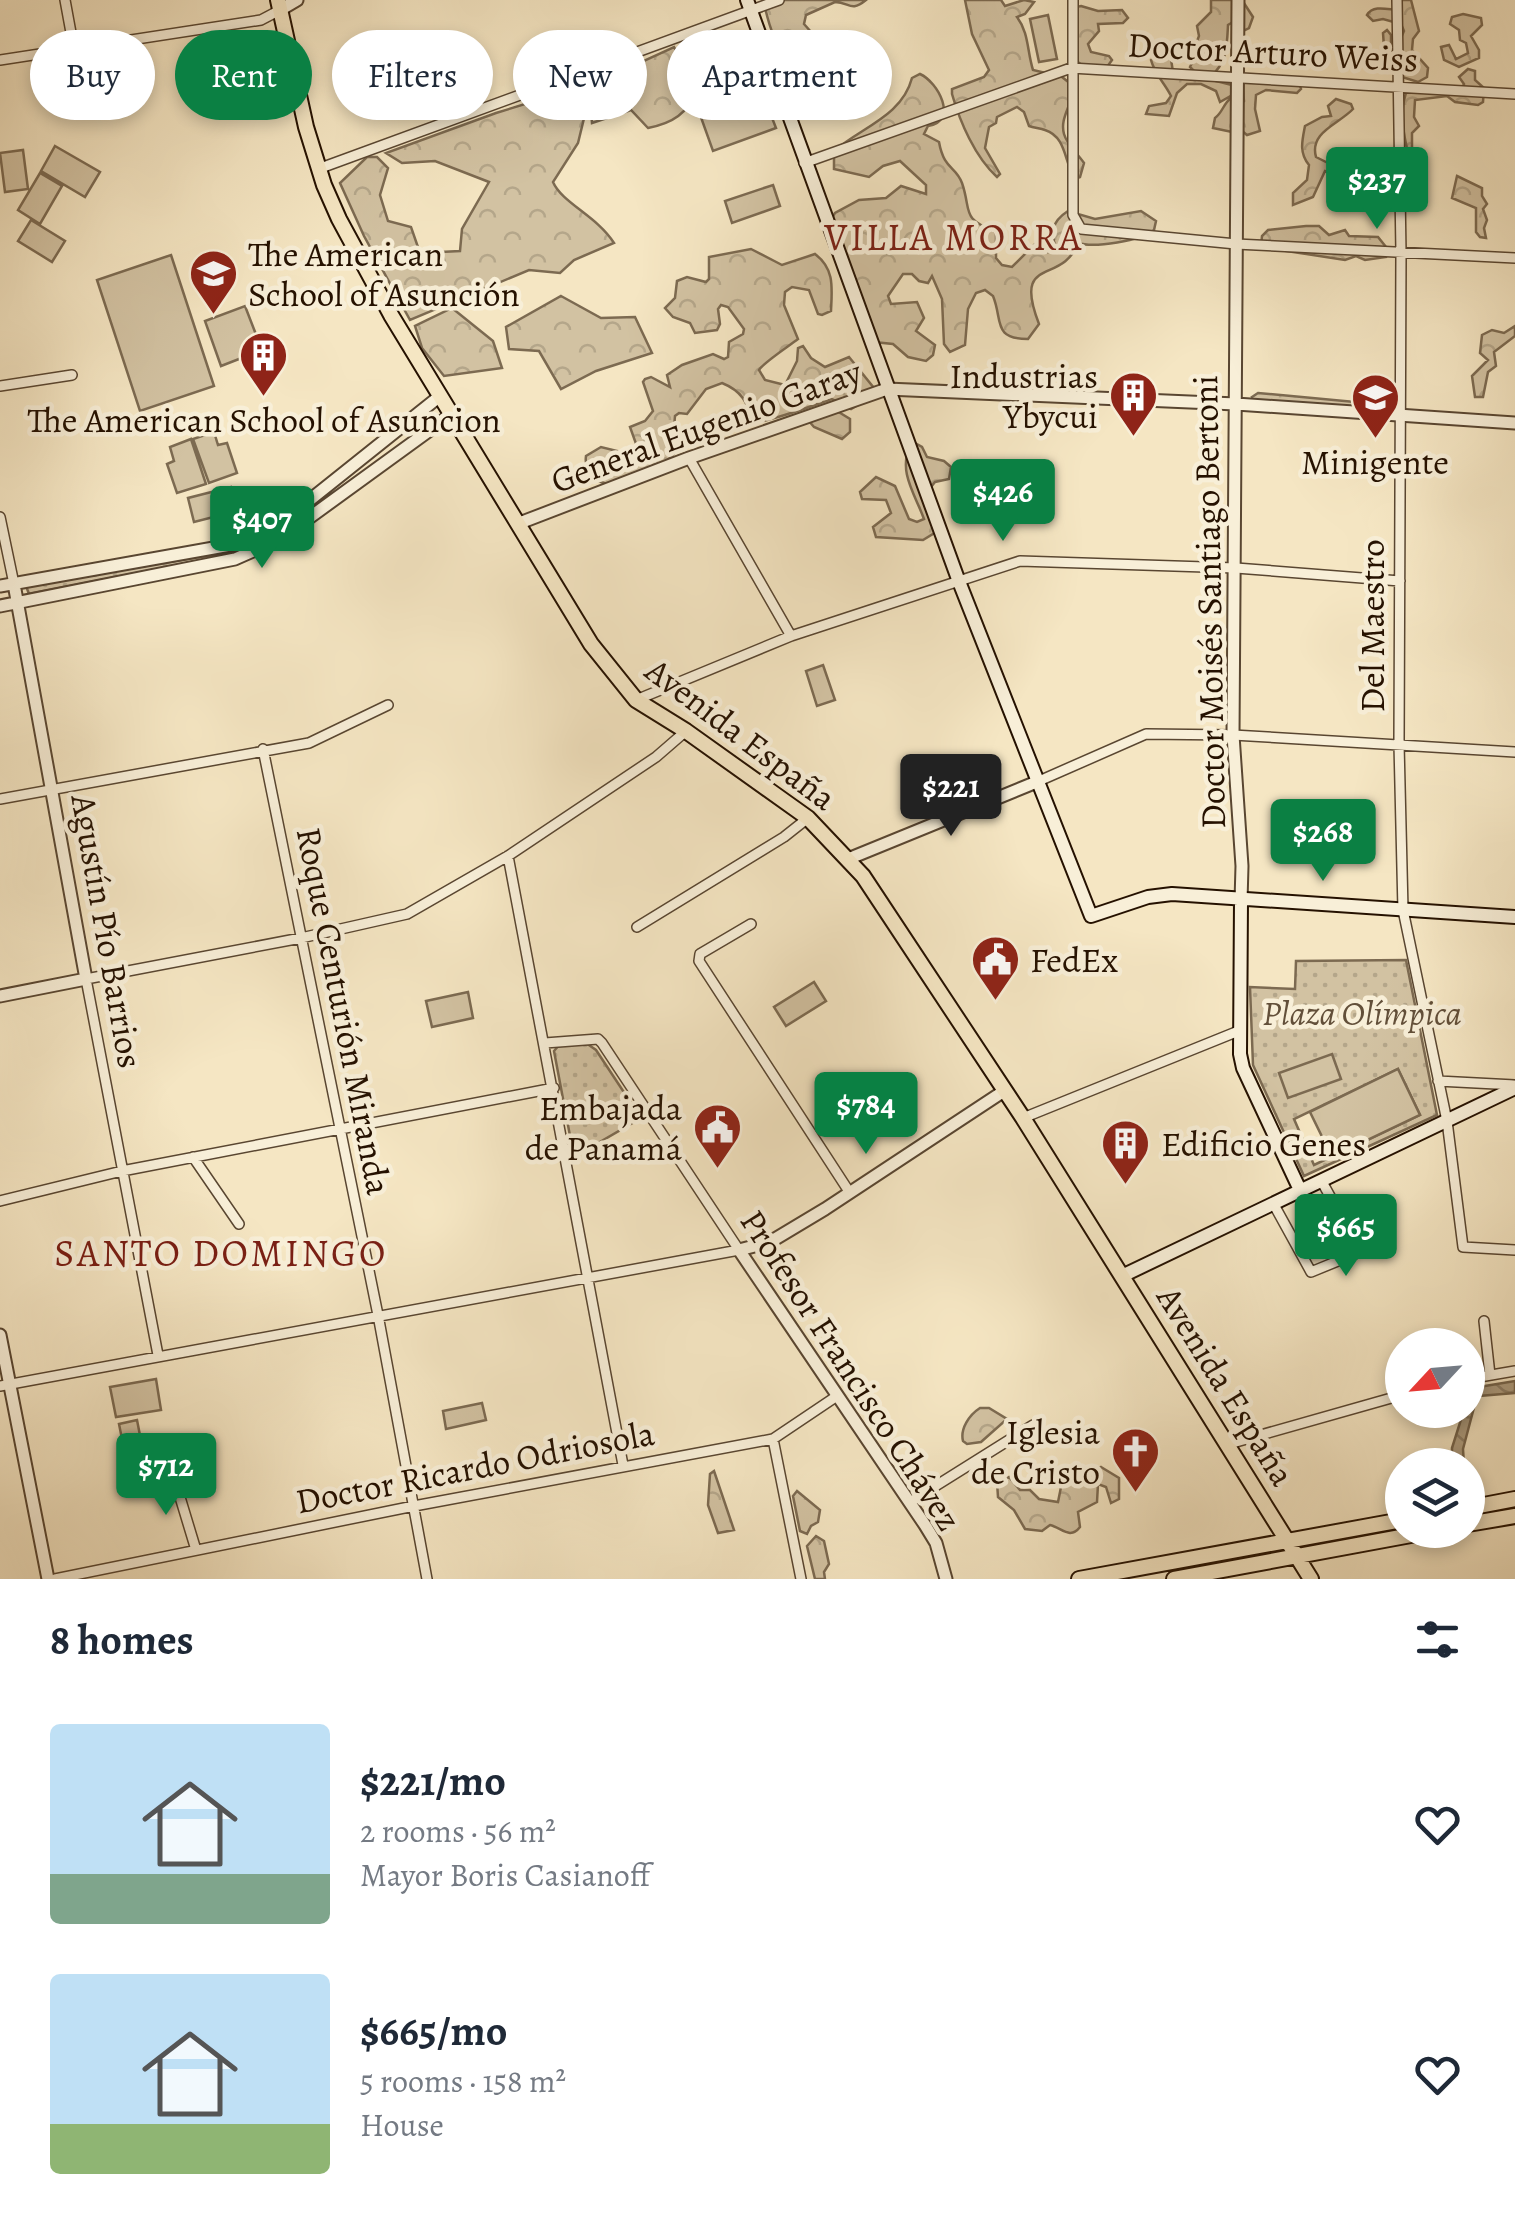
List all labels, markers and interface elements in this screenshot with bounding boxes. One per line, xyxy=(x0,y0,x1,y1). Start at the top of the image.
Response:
street label: Doctor Arturo Weiss xyxy=(1126,20,1420,84)
chip: Buy xyxy=(30,30,155,120)
chip: Rent xyxy=(175,30,312,120)
chip: Filters xyxy=(332,30,493,120)
chip: New xyxy=(513,30,647,120)
chip: Apartment xyxy=(667,30,892,120)
pin: $237 xyxy=(1318,147,1436,232)
text: $237 xyxy=(1348,157,1406,201)
district label: VILLA MORRA xyxy=(823,211,1084,263)
place label: The American School of Asunción xyxy=(248,230,520,318)
school or university icon: The American School of Asunción xyxy=(187,248,239,316)
building icon: The American School of Asuncion xyxy=(238,330,290,398)
street label: General Eugenio Garay xyxy=(544,347,868,505)
place label: Industrias Ybycui xyxy=(950,352,1098,440)
building icon: Industrias Ybycui xyxy=(1107,370,1159,438)
school or university icon: Minigente xyxy=(1349,372,1401,440)
street label: Doctor Moisés Santiago Bertoni xyxy=(1181,375,1237,829)
place label: The American School of Asuncion xyxy=(27,396,501,444)
place label: Minigente xyxy=(1301,438,1449,486)
pin: $426 xyxy=(944,459,1062,544)
text: $426 xyxy=(973,469,1033,513)
pin: $407 xyxy=(203,486,321,571)
text: $407 xyxy=(232,496,292,540)
street label: Del Maestro xyxy=(1348,539,1396,713)
street label: Avenida España xyxy=(635,646,847,822)
pin: $221 xyxy=(892,754,1010,839)
text: $221 xyxy=(922,764,980,808)
street label: Agustín Pío Barrios xyxy=(59,789,155,1072)
pin: $268 xyxy=(1264,799,1382,884)
text: $268 xyxy=(1293,809,1353,853)
street label: Roque Centurión Miranda xyxy=(285,823,403,1200)
public building icon: FedEx xyxy=(969,934,1021,1002)
place label: FedEx xyxy=(1030,936,1119,984)
park label: Plaza Olímpica xyxy=(1262,989,1462,1037)
pin: $784 xyxy=(807,1072,925,1157)
text: $784 xyxy=(837,1082,895,1126)
place label: Embajada de Panamá xyxy=(525,1084,683,1172)
public building icon: Embajada de Panamá xyxy=(691,1102,743,1170)
building icon: Edificio Genes xyxy=(1100,1118,1152,1186)
place label: Edificio Genes xyxy=(1161,1120,1366,1168)
pin: $665 xyxy=(1287,1194,1405,1279)
street label: Profesor Francisco Chávez xyxy=(729,1200,973,1540)
text: $665 xyxy=(1317,1204,1375,1248)
district label: SANTO DOMINGO xyxy=(54,1227,388,1279)
street label: Avenida España xyxy=(1145,1276,1307,1496)
north arrow xyxy=(1385,1328,1485,1428)
map controls xyxy=(1385,1328,1485,1548)
place label: Iglesia de Cristo xyxy=(971,1408,1101,1496)
street label: Doctor Ricardo Odriosola xyxy=(292,1409,659,1525)
church icon: Iglesia de Cristo xyxy=(1109,1426,1161,1494)
pin: $712 xyxy=(107,1433,225,1518)
text: $712 xyxy=(138,1443,194,1487)
button: layers xyxy=(1385,1448,1485,1548)
text: 8 homes xyxy=(50,1611,194,1668)
icon: filters xyxy=(1410,1612,1465,1667)
text: $221/mo xyxy=(360,1752,506,1809)
icon: home xyxy=(130,1764,250,1884)
icon: heart xyxy=(1410,1797,1465,1852)
text: 2 rooms · 56 m² xyxy=(360,1809,556,1853)
text: Mayor Boris Casianoff xyxy=(360,1853,650,1897)
text: $665/mo xyxy=(360,2002,507,2059)
icon: home xyxy=(130,2014,250,2134)
icon: heart xyxy=(1410,2047,1465,2102)
text: 5 rooms · 158 m² xyxy=(360,2059,566,2103)
text: House xyxy=(360,2103,444,2147)

